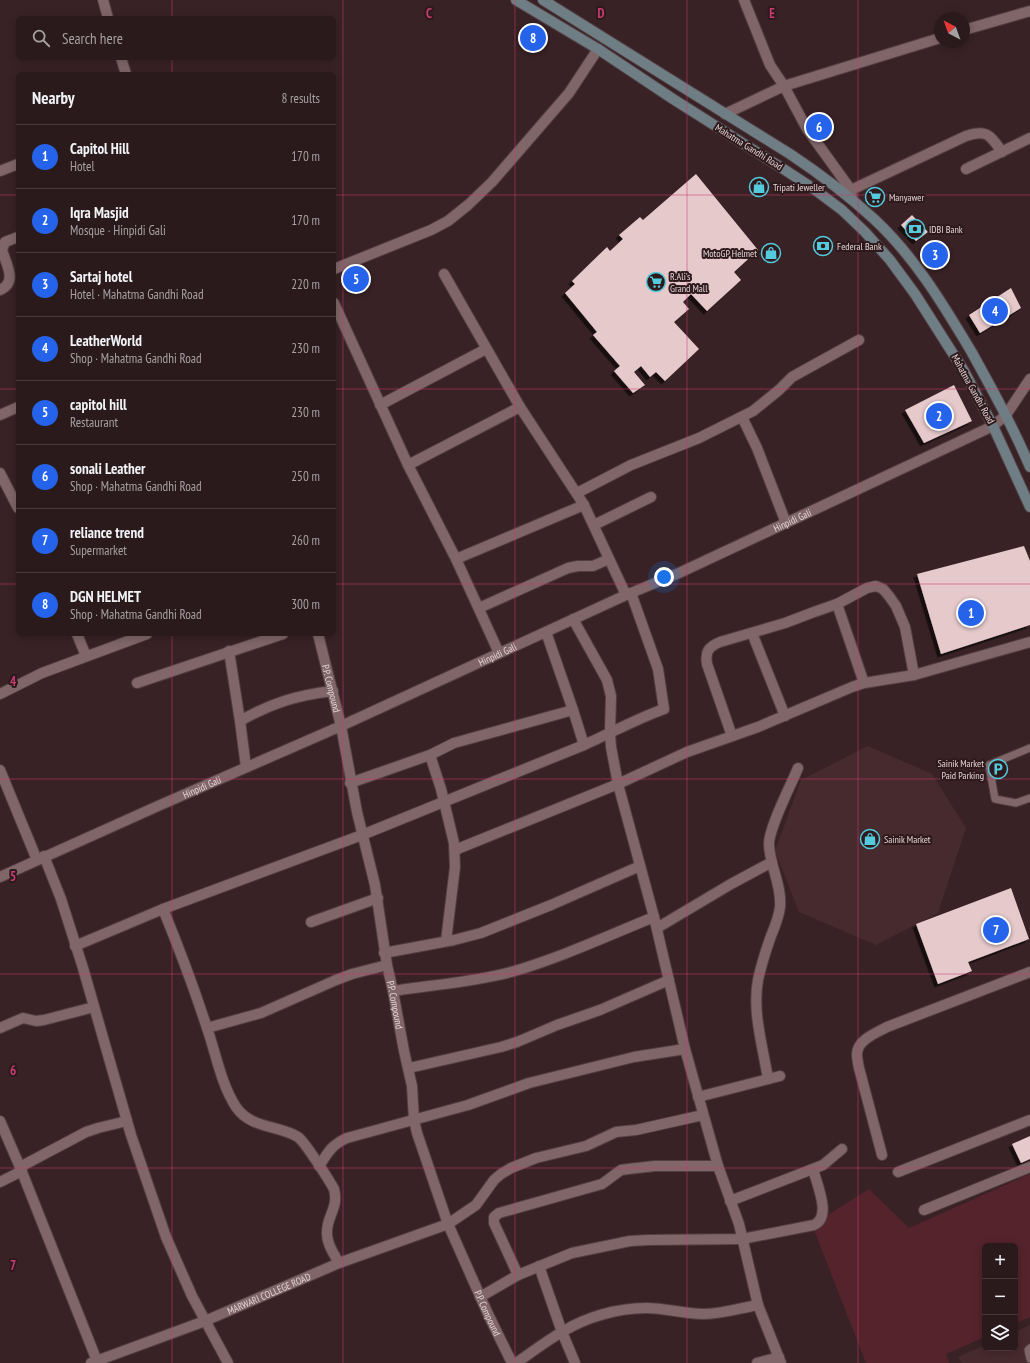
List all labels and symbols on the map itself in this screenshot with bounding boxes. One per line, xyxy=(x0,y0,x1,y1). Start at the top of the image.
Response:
text: C xyxy=(426,5,432,22)
text: D xyxy=(598,5,605,22)
text: E xyxy=(769,5,775,22)
north arrow xyxy=(934,12,970,48)
pin: 8 xyxy=(520,23,546,53)
pin: 6 xyxy=(806,112,832,142)
street label: Mahatma Gandhi Road xyxy=(713,121,785,173)
shop icon: Tripati Jeweller xyxy=(748,176,770,198)
place label: Tripati Jeweller xyxy=(773,181,825,194)
supermarket icon: Manyawer xyxy=(864,186,886,208)
place label: Manyawer xyxy=(889,191,924,204)
bank icon: IDBI Bank xyxy=(904,218,926,240)
place label: IDBI Bank xyxy=(929,223,963,236)
bank icon: Federal Bank xyxy=(812,235,834,257)
place label: Federal Bank xyxy=(837,240,882,253)
pin: 3 xyxy=(922,240,948,270)
shop icon: MotoGP Helmet xyxy=(760,242,782,264)
place label: MotoGP Helmet xyxy=(703,247,757,260)
pin: 5 xyxy=(343,264,369,294)
place label: R.Ali's Grand Mall xyxy=(670,270,708,295)
supermarket icon: R.Ali's Grand Mall xyxy=(645,271,667,293)
pin: 4 xyxy=(982,296,1008,326)
street label: Mahatma Gandhi Road xyxy=(949,352,997,426)
pin: 2 xyxy=(926,401,952,431)
street label: Hinpidi Gali xyxy=(771,506,813,534)
your location xyxy=(654,567,674,587)
pin: 1 xyxy=(958,598,984,628)
street label: Hinpidi Gali xyxy=(476,640,518,669)
street label: P.P. Compound xyxy=(319,663,344,714)
text: 4 xyxy=(10,673,17,690)
place label: Sainik Market Paid Parking xyxy=(937,757,984,782)
parking icon: Sainik Market Paid Parking xyxy=(987,758,1009,780)
street label: Hinpidi Gali xyxy=(181,773,223,801)
shop icon: Sainik Market xyxy=(859,828,881,850)
place label: Sainik Market xyxy=(884,833,931,846)
text: 5 xyxy=(10,868,16,885)
pin: 7 xyxy=(983,915,1009,945)
street label: P.P. Compound xyxy=(384,979,406,1030)
text: 6 xyxy=(10,1062,16,1079)
text: 7 xyxy=(10,1257,16,1274)
street label: MARWARI COLLEGE ROAD xyxy=(225,1270,313,1317)
street label: P.P. Compound xyxy=(472,1288,504,1338)

